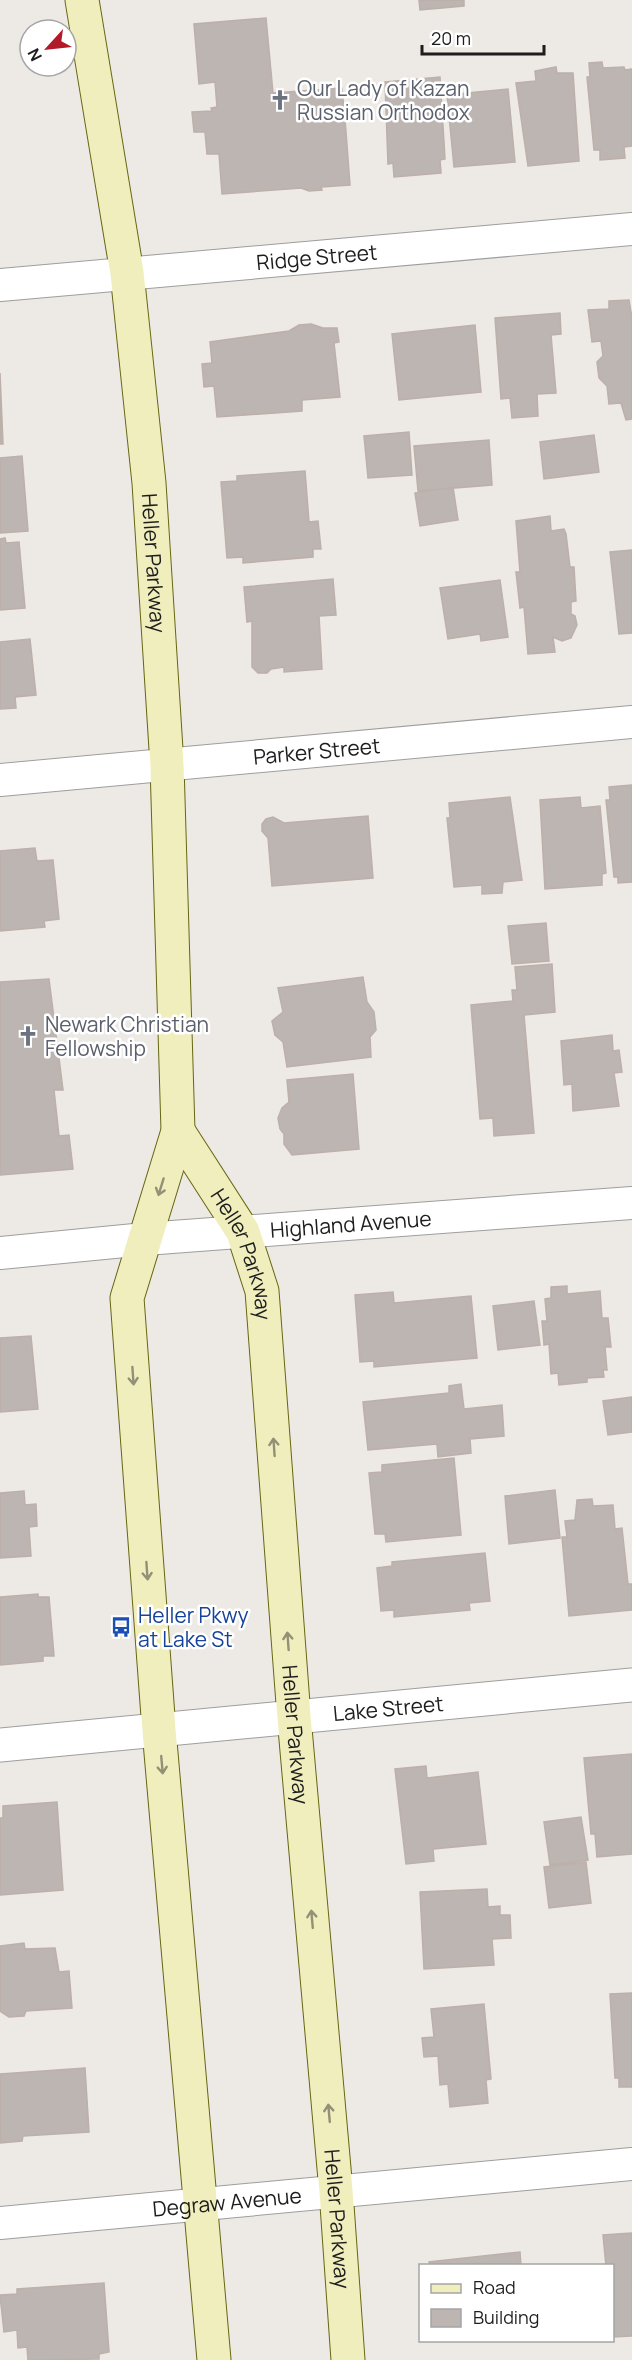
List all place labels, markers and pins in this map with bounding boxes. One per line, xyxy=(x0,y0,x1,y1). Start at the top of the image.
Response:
place label: Our Lady of Kazan Russian Orthodox xyxy=(297,74,470,126)
church icon: Our Lady of Kazan Russian Orthodox xyxy=(268,88,292,112)
place label: Newark Christian Fellowship xyxy=(45,1010,209,1062)
church icon: Newark Christian Fellowship xyxy=(16,1024,40,1048)
place label: Heller Pkwy at Lake St xyxy=(138,1601,249,1653)
bus stop icon: Heller Pkwy at Lake St xyxy=(109,1615,133,1639)

